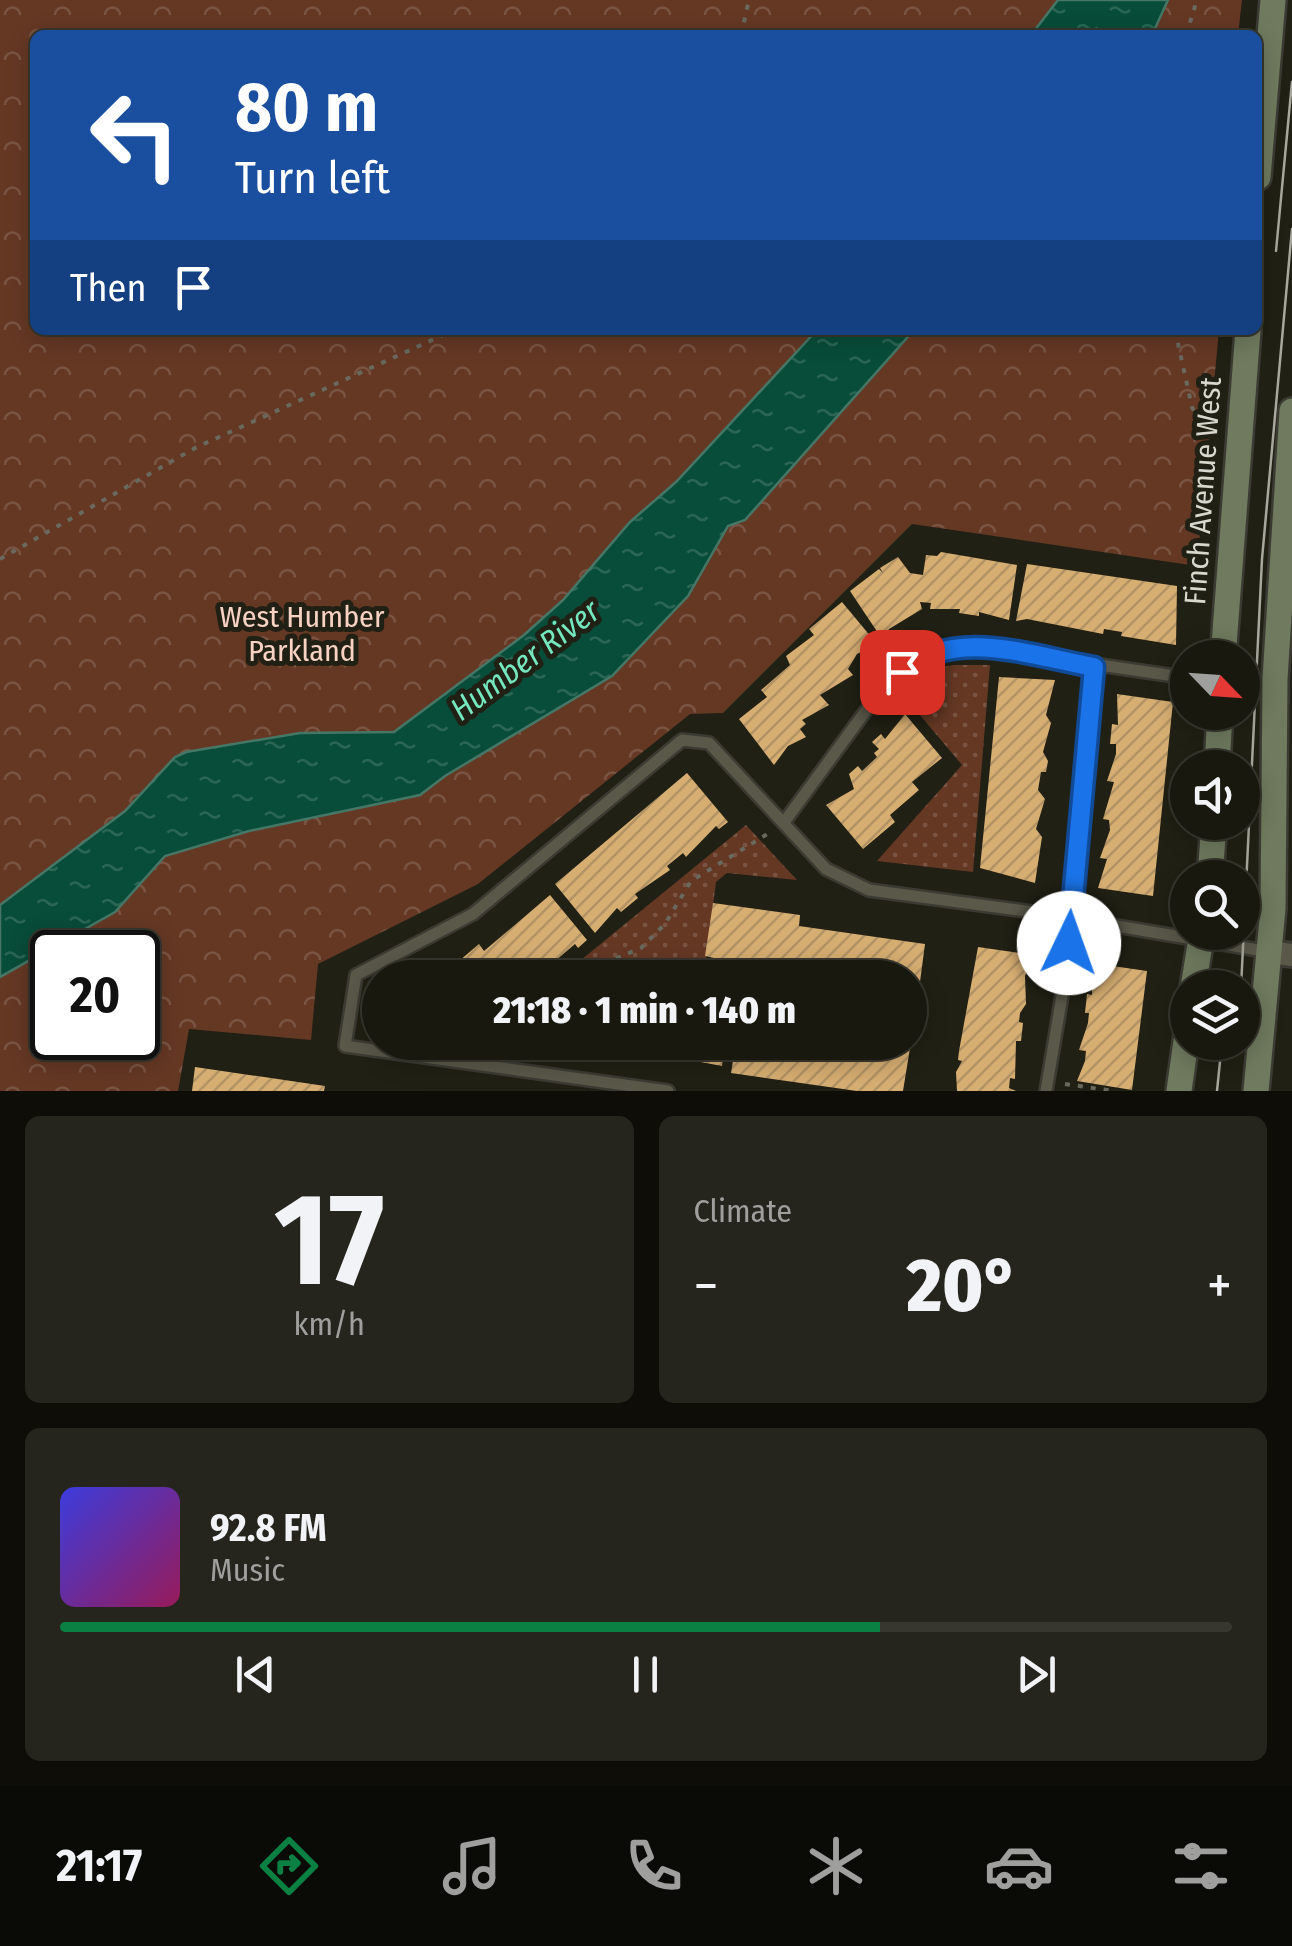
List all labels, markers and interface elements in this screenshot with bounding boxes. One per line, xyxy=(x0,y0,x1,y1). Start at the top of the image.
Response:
text: 80 m xyxy=(235,66,378,150)
icon: left xyxy=(70,70,200,200)
text: Turn left xyxy=(235,151,390,205)
icon: arrive xyxy=(166,260,221,315)
text: Then xyxy=(70,265,146,311)
street label: Finch Avenue West xyxy=(1177,376,1229,606)
water label: Humber River xyxy=(443,591,608,728)
park label: West Humber Parkland xyxy=(220,599,385,669)
pin xyxy=(860,630,945,715)
north arrow xyxy=(1170,640,1260,730)
map controls xyxy=(1170,640,1260,1060)
icon: arrive xyxy=(875,645,930,700)
button: sound xyxy=(1170,750,1260,840)
button: search xyxy=(1170,860,1260,950)
position arrow xyxy=(1017,891,1121,995)
speed limit sign: 20 xyxy=(30,930,160,1060)
button: layers xyxy=(1170,970,1260,1060)
text: 21:18 · 1 min · 140 m xyxy=(493,987,796,1033)
text: 17 xyxy=(274,1162,384,1318)
text: Climate xyxy=(694,1192,792,1230)
text: 20° xyxy=(907,1241,1019,1331)
text: − xyxy=(694,1253,718,1319)
text: + xyxy=(1207,1253,1232,1319)
text: km/h xyxy=(294,1305,365,1343)
text: 92.8 FM xyxy=(210,1505,327,1551)
text: Music xyxy=(210,1551,285,1589)
icon: previous xyxy=(228,1647,283,1702)
icon: pause xyxy=(618,1647,673,1702)
icon: next xyxy=(1009,1647,1064,1702)
icon: directions xyxy=(254,1831,324,1901)
icon: music xyxy=(437,1831,507,1901)
icon: phone xyxy=(619,1831,689,1901)
icon: climate xyxy=(801,1831,871,1901)
icon: car xyxy=(984,1831,1054,1901)
icon: filters xyxy=(1166,1831,1236,1901)
text: 21:17 xyxy=(56,1839,142,1893)

